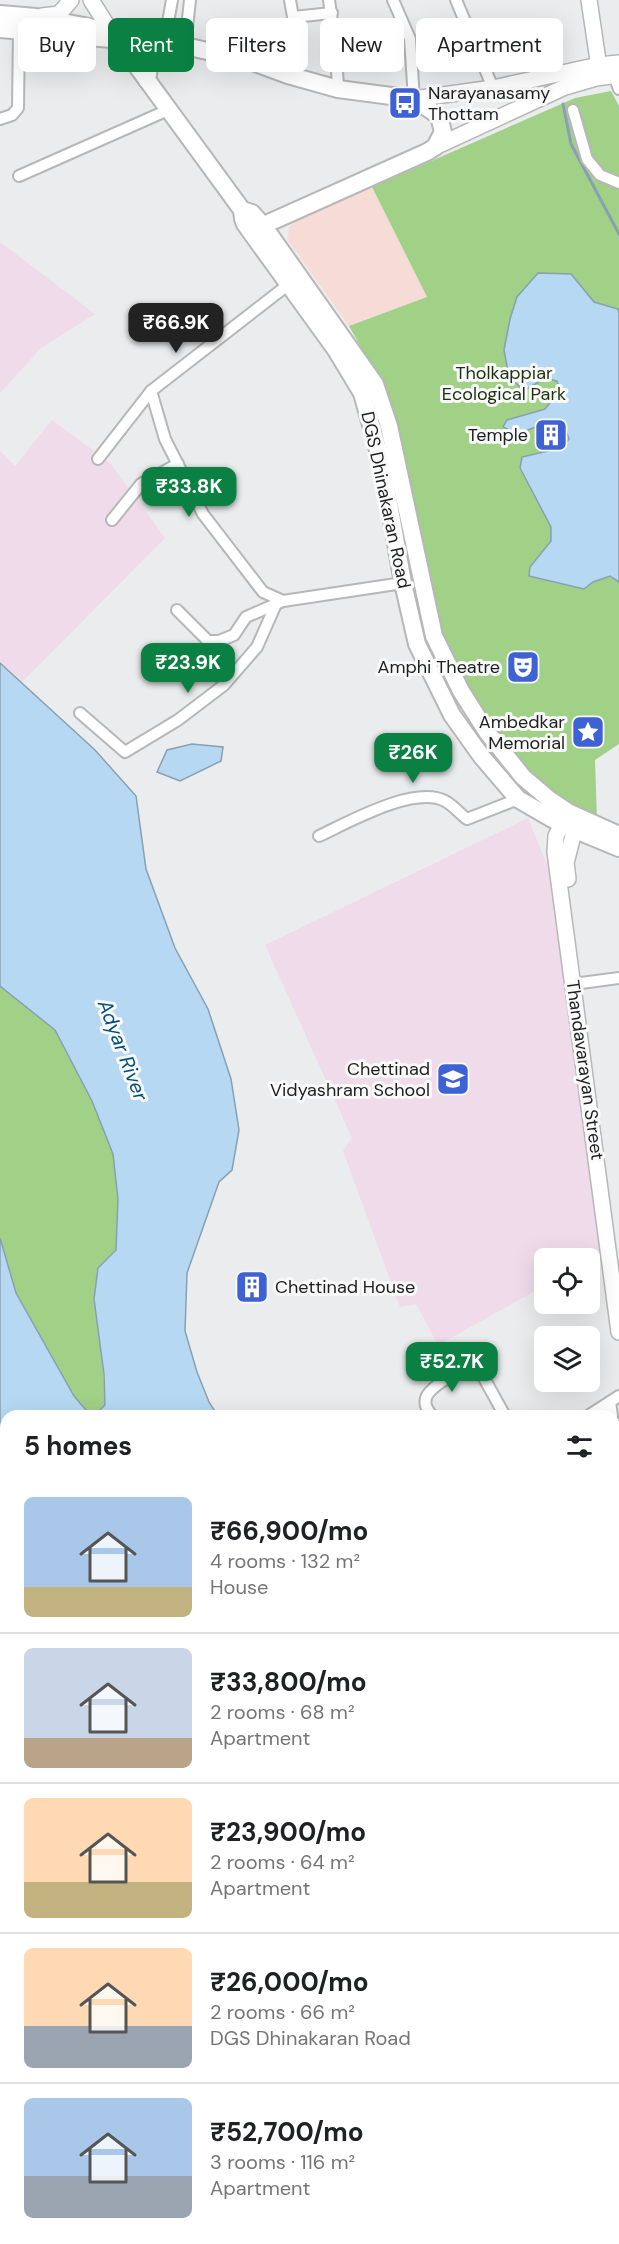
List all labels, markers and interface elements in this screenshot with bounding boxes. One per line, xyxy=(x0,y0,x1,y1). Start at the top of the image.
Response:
chip: Buy xyxy=(18,18,96,72)
chip: Rent xyxy=(108,18,194,72)
chip: Filters xyxy=(206,18,308,72)
chip: New xyxy=(320,18,404,72)
chip: Apartment xyxy=(416,18,563,72)
place label: Narayanasamy Thottam xyxy=(428,81,550,126)
bus stop icon: Narayanasamy Thottam xyxy=(387,85,423,121)
pin: ₹66.9K xyxy=(127,303,225,354)
text: ₹66.9K xyxy=(142,309,210,335)
park label: Tholkappiar Ecological Park xyxy=(442,361,566,406)
street label: DGS Dhinakaran Road xyxy=(355,409,417,591)
building icon: Temple xyxy=(533,417,569,453)
place label: Temple xyxy=(468,423,528,447)
pin: ₹33.8K xyxy=(140,467,238,518)
text: ₹33.8K xyxy=(155,473,223,499)
pin: ₹23.9K xyxy=(139,643,237,694)
text: ₹23.9K xyxy=(155,649,221,675)
theatre icon: Amphi Theatre xyxy=(505,649,541,685)
place label: Amphi Theatre xyxy=(377,655,500,679)
place label: Ambedkar Memorial xyxy=(479,710,565,755)
place icon: Ambedkar Memorial xyxy=(570,714,606,750)
pin: ₹26K xyxy=(377,733,449,784)
text: ₹26K xyxy=(388,739,438,765)
street label: Thandavarayan Street xyxy=(560,978,610,1162)
water label: Adyar River xyxy=(91,995,154,1105)
place label: Chettinad Vidyashram School xyxy=(270,1057,430,1102)
school or university icon: Chettinad Vidyashram School xyxy=(435,1061,471,1097)
map controls xyxy=(534,1248,600,1392)
button: locate xyxy=(534,1248,600,1314)
building icon: Chettinad House xyxy=(234,1269,270,1305)
place label: Chettinad House xyxy=(275,1275,415,1299)
button: layers xyxy=(534,1326,600,1392)
pin: ₹52.7K xyxy=(403,1342,501,1393)
text: ₹52.7K xyxy=(420,1348,484,1374)
text: 5 homes xyxy=(24,1429,132,1463)
icon: filters xyxy=(563,1430,596,1463)
text: ₹66,900/mo xyxy=(210,1514,368,1548)
icon: home xyxy=(72,1521,144,1593)
text: 4 rooms · 132 m² xyxy=(210,1548,360,1574)
text: House xyxy=(210,1574,268,1600)
text: ₹33,800/mo xyxy=(210,1665,367,1699)
icon: home xyxy=(72,1672,144,1744)
text: 2 rooms · 68 m² xyxy=(210,1699,355,1725)
text: Apartment xyxy=(210,1725,310,1751)
text: ₹23,900/mo xyxy=(210,1815,366,1849)
icon: home xyxy=(72,1822,144,1894)
text: 2 rooms · 64 m² xyxy=(210,1849,354,1875)
text: Apartment xyxy=(210,1875,310,1901)
text: ₹26,000/mo xyxy=(210,1965,369,1999)
icon: home xyxy=(72,1972,144,2044)
text: 2 rooms · 66 m² xyxy=(210,1999,355,2025)
text: DGS Dhinakaran Road xyxy=(210,2025,411,2051)
text: ₹52,700/mo xyxy=(210,2115,364,2149)
icon: home xyxy=(72,2122,144,2194)
text: 3 rooms · 116 m² xyxy=(210,2149,355,2175)
text: Apartment xyxy=(210,2175,310,2201)

